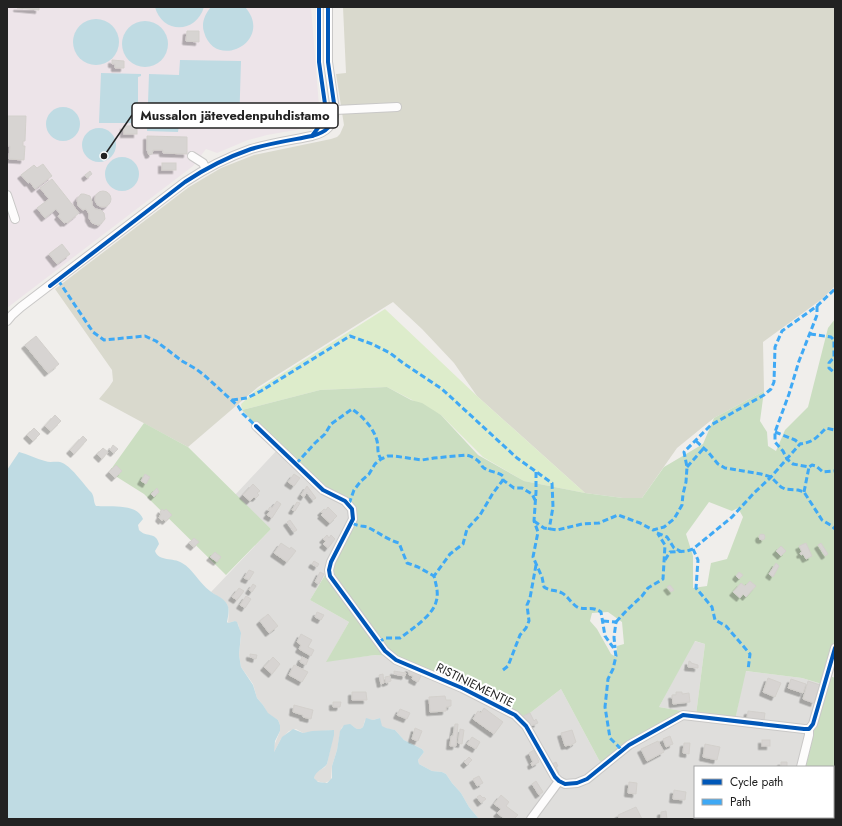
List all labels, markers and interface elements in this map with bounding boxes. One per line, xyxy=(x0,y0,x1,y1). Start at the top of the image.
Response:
callout: Mussalon jätevedenpuhdistamo xyxy=(132,103,338,128)
text: Mussalon jätevedenpuhdistamo xyxy=(140,106,330,125)
street label: RISTINIEMENTIE xyxy=(433,658,517,712)
legend xyxy=(694,766,834,818)
text: Cycle path xyxy=(730,773,783,791)
text: Path xyxy=(730,793,751,811)

